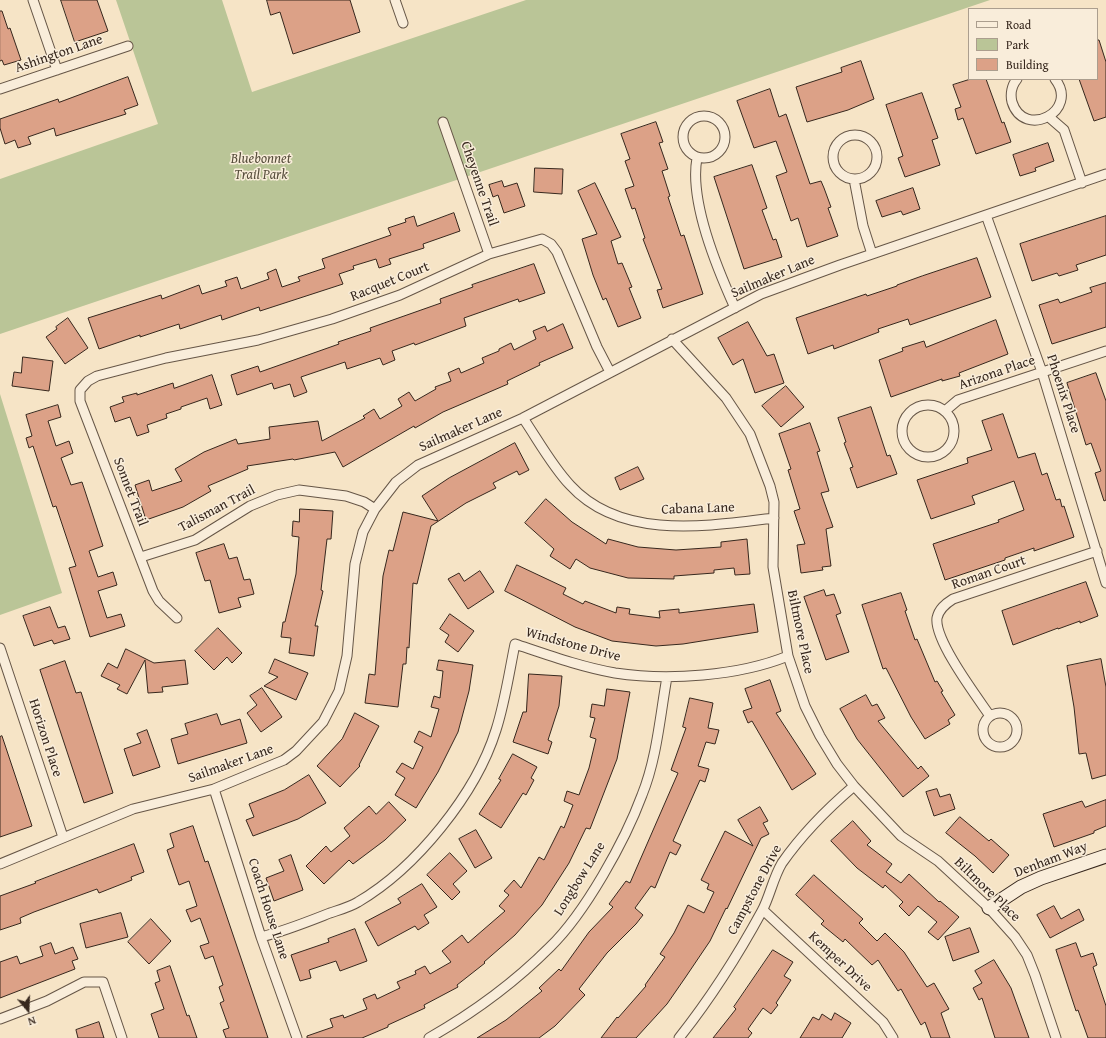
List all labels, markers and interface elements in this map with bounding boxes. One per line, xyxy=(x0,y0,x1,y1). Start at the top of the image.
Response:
legend xyxy=(968,8,1098,80)
text: Road xyxy=(1006,16,1031,33)
street label: Ashington Lane xyxy=(13,31,105,77)
text: Park xyxy=(1006,36,1029,53)
text: Building xyxy=(1006,56,1049,73)
street label: Cheyenne Trail xyxy=(457,139,501,229)
park label: Bluebonnet Trail Park xyxy=(231,151,291,184)
street label: Sailmaker Lane xyxy=(729,252,817,302)
street label: Racquet Court xyxy=(348,259,432,305)
street label: Arizona Place xyxy=(957,352,1037,394)
street label: Phoenix Place xyxy=(1042,352,1084,436)
street label: Sailmaker Lane xyxy=(417,404,505,456)
street label: Sonnet Trail xyxy=(109,455,151,529)
street label: Talisman Trail xyxy=(176,482,258,536)
street label: Cabana Lane xyxy=(661,499,735,519)
street label: Roman Court xyxy=(950,552,1028,594)
street label: Biltmore Place xyxy=(783,588,817,676)
street label: Windstone Drive xyxy=(524,624,622,666)
street label: Horizon Place xyxy=(24,697,66,779)
street label: Sailmaker Lane xyxy=(186,741,276,787)
street label: Denham Way xyxy=(1012,838,1090,882)
street label: Longbow Lane xyxy=(551,839,609,919)
street label: Campstone Drive xyxy=(724,842,786,938)
street label: Biltmore Place xyxy=(950,854,1024,926)
street label: Coach House Lane xyxy=(244,856,292,962)
street label: Kemper Drive xyxy=(805,928,875,996)
north arrow xyxy=(8,990,48,1030)
text: N xyxy=(26,1013,38,1030)

